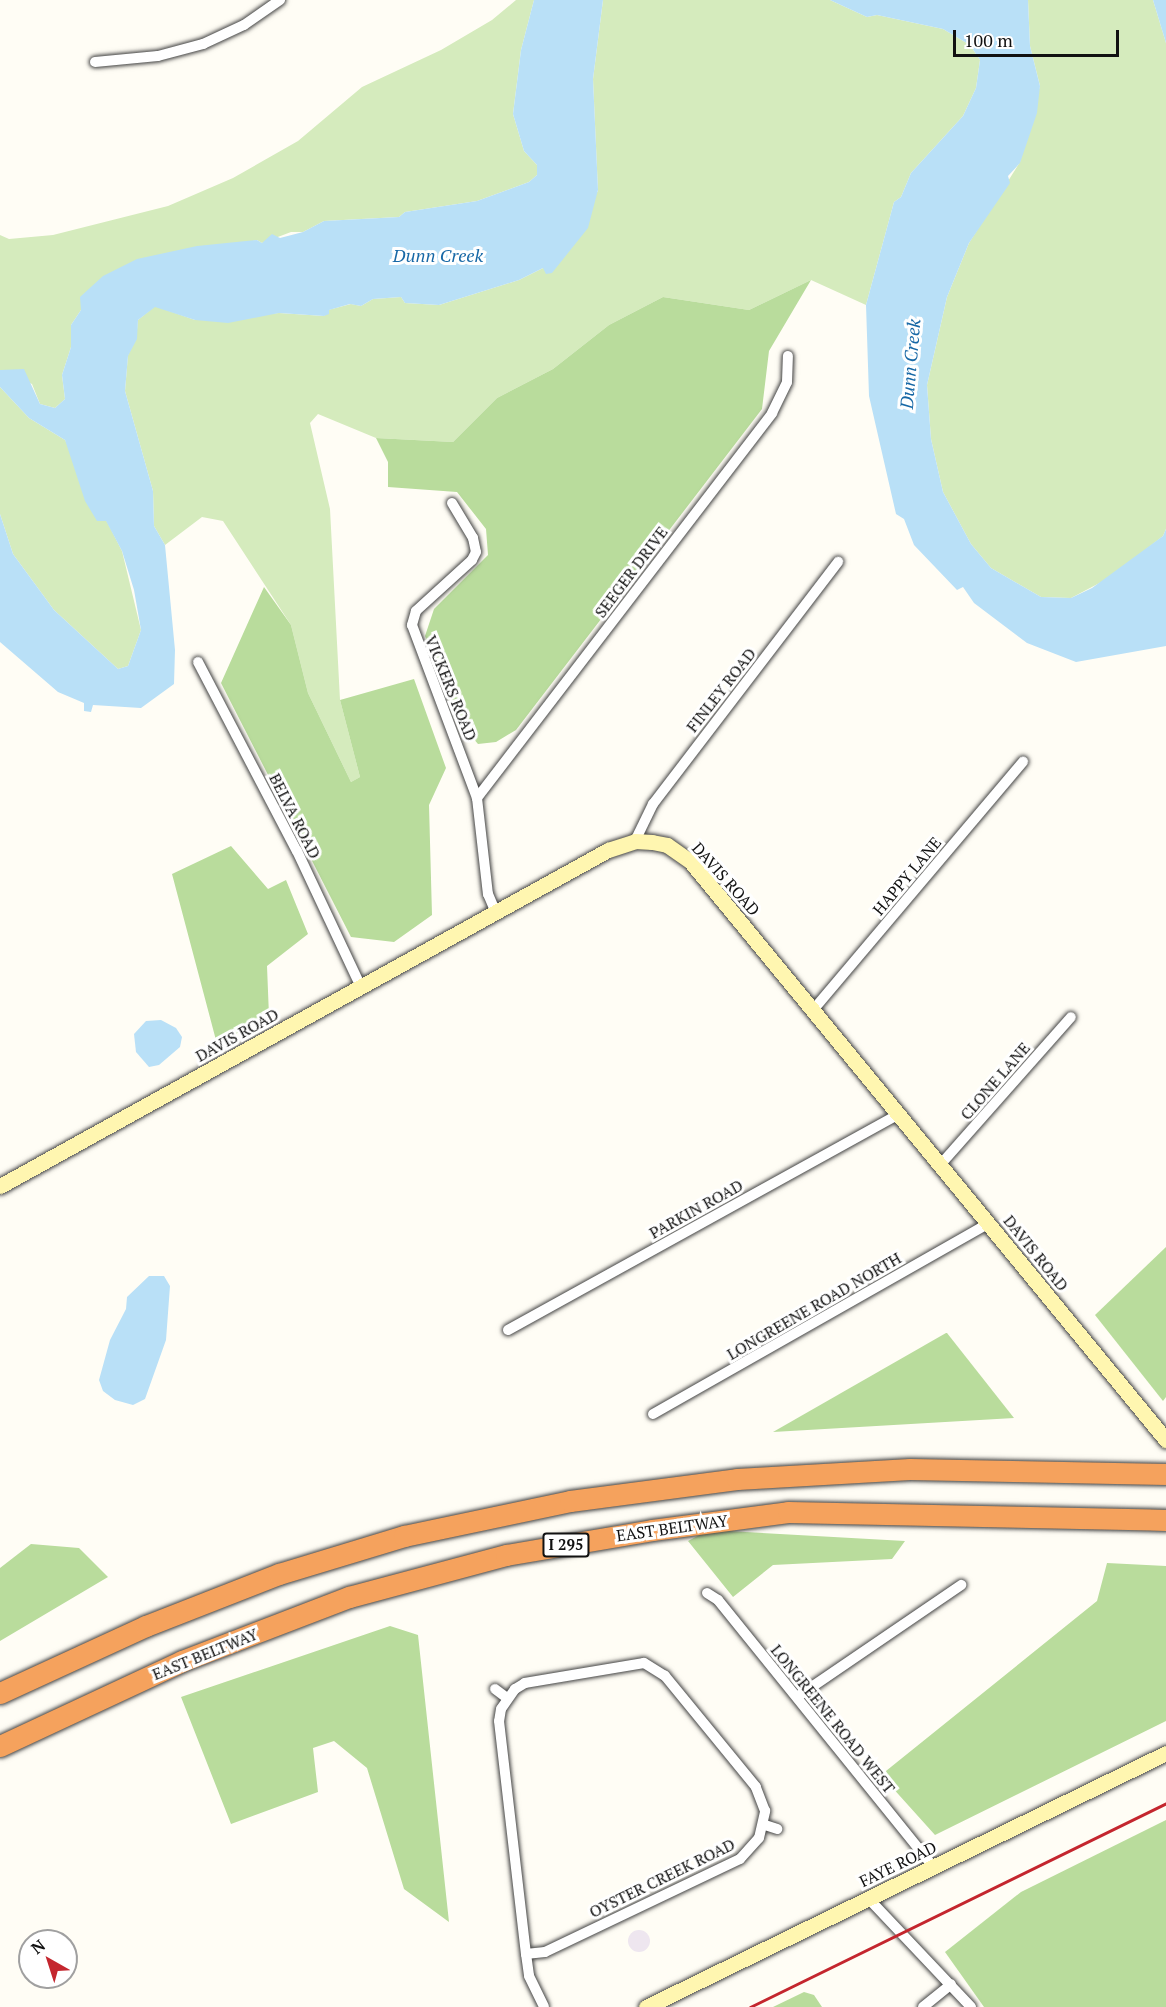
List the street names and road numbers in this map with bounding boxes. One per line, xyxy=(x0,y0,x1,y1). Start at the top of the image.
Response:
street label: SEEGER DRIVE xyxy=(591,523,671,621)
street label: VICKERS ROAD xyxy=(421,632,481,744)
street label: FINLEY ROAD xyxy=(682,644,760,736)
street label: BELVA ROAD xyxy=(265,770,325,862)
street label: HAPPY LANE xyxy=(869,833,945,919)
street label: DAVIS ROAD xyxy=(688,838,764,920)
street label: DAVIS ROAD xyxy=(192,1004,282,1066)
street label: CLONE LANE xyxy=(956,1038,1034,1124)
street label: PARKIN ROAD xyxy=(646,1175,746,1243)
street label: DAVIS ROAD xyxy=(1000,1211,1072,1295)
street label: LONGREENE ROAD NORTH xyxy=(723,1248,905,1364)
street label: EAST BELTWAY xyxy=(615,1511,729,1545)
road number: I 295 xyxy=(542,1533,590,1557)
street label: EAST BELTWAY xyxy=(149,1624,261,1684)
street label: LONGREENE ROAD WEST xyxy=(767,1641,899,1797)
street label: OYSTER CREEK ROAD xyxy=(586,1834,738,1922)
street label: FAYE ROAD xyxy=(856,1837,940,1891)

